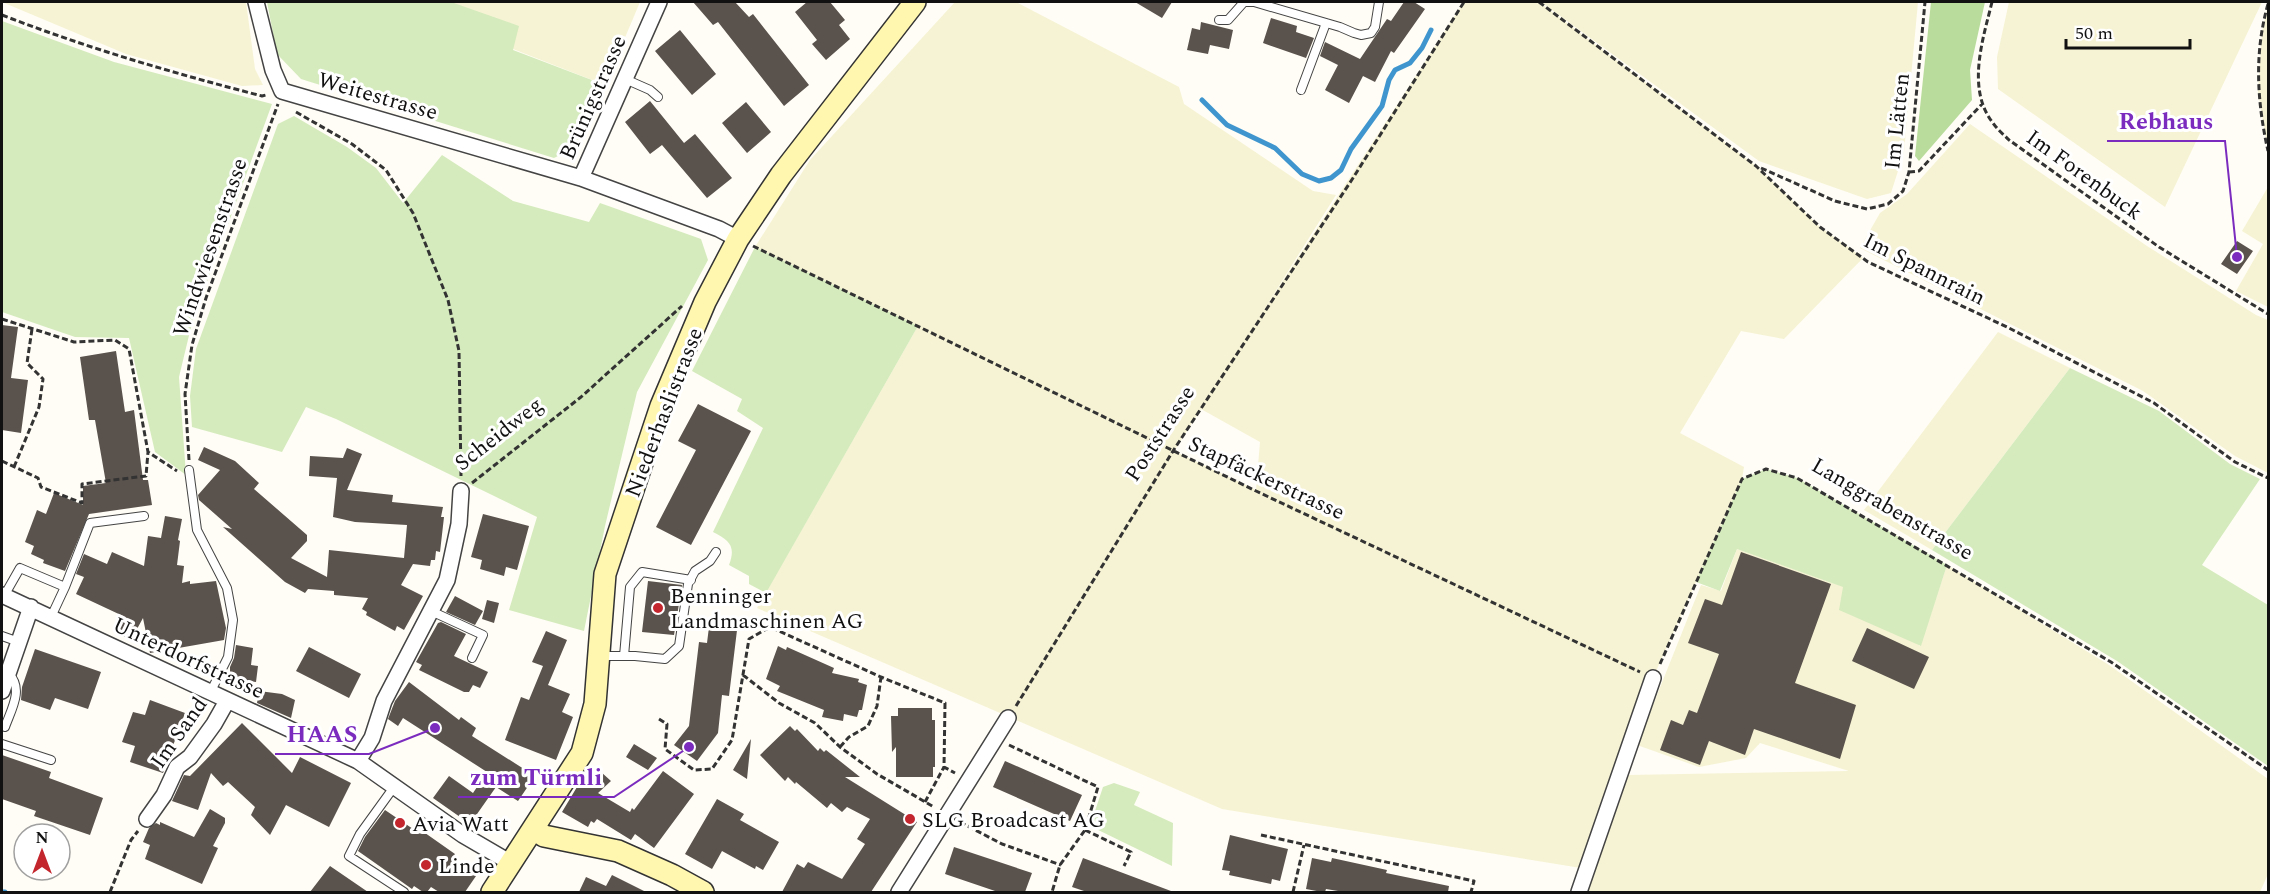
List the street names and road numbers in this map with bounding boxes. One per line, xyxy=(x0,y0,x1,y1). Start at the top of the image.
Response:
street label: Brünigstrasse xyxy=(551,30,636,165)
street label: Weitestrasse xyxy=(314,64,442,129)
street label: Im Lätten xyxy=(1876,71,1919,171)
street label: Im Forenbuck xyxy=(2019,122,2149,229)
street label: Windwiesenstrasse xyxy=(164,154,256,341)
street label: Im Spannrain xyxy=(1858,224,1991,314)
street label: Niederhaslistrasse xyxy=(617,323,712,502)
street label: Poststrasse xyxy=(1117,379,1204,489)
street label: Scheidweg xyxy=(448,389,550,479)
street label: Stapfäckerstrasse xyxy=(1183,428,1350,529)
street label: Langgrabenstrasse xyxy=(1805,449,1980,569)
street label: Unterdorfstrasse xyxy=(107,609,270,708)
street label: Im Sand xyxy=(142,690,216,775)

